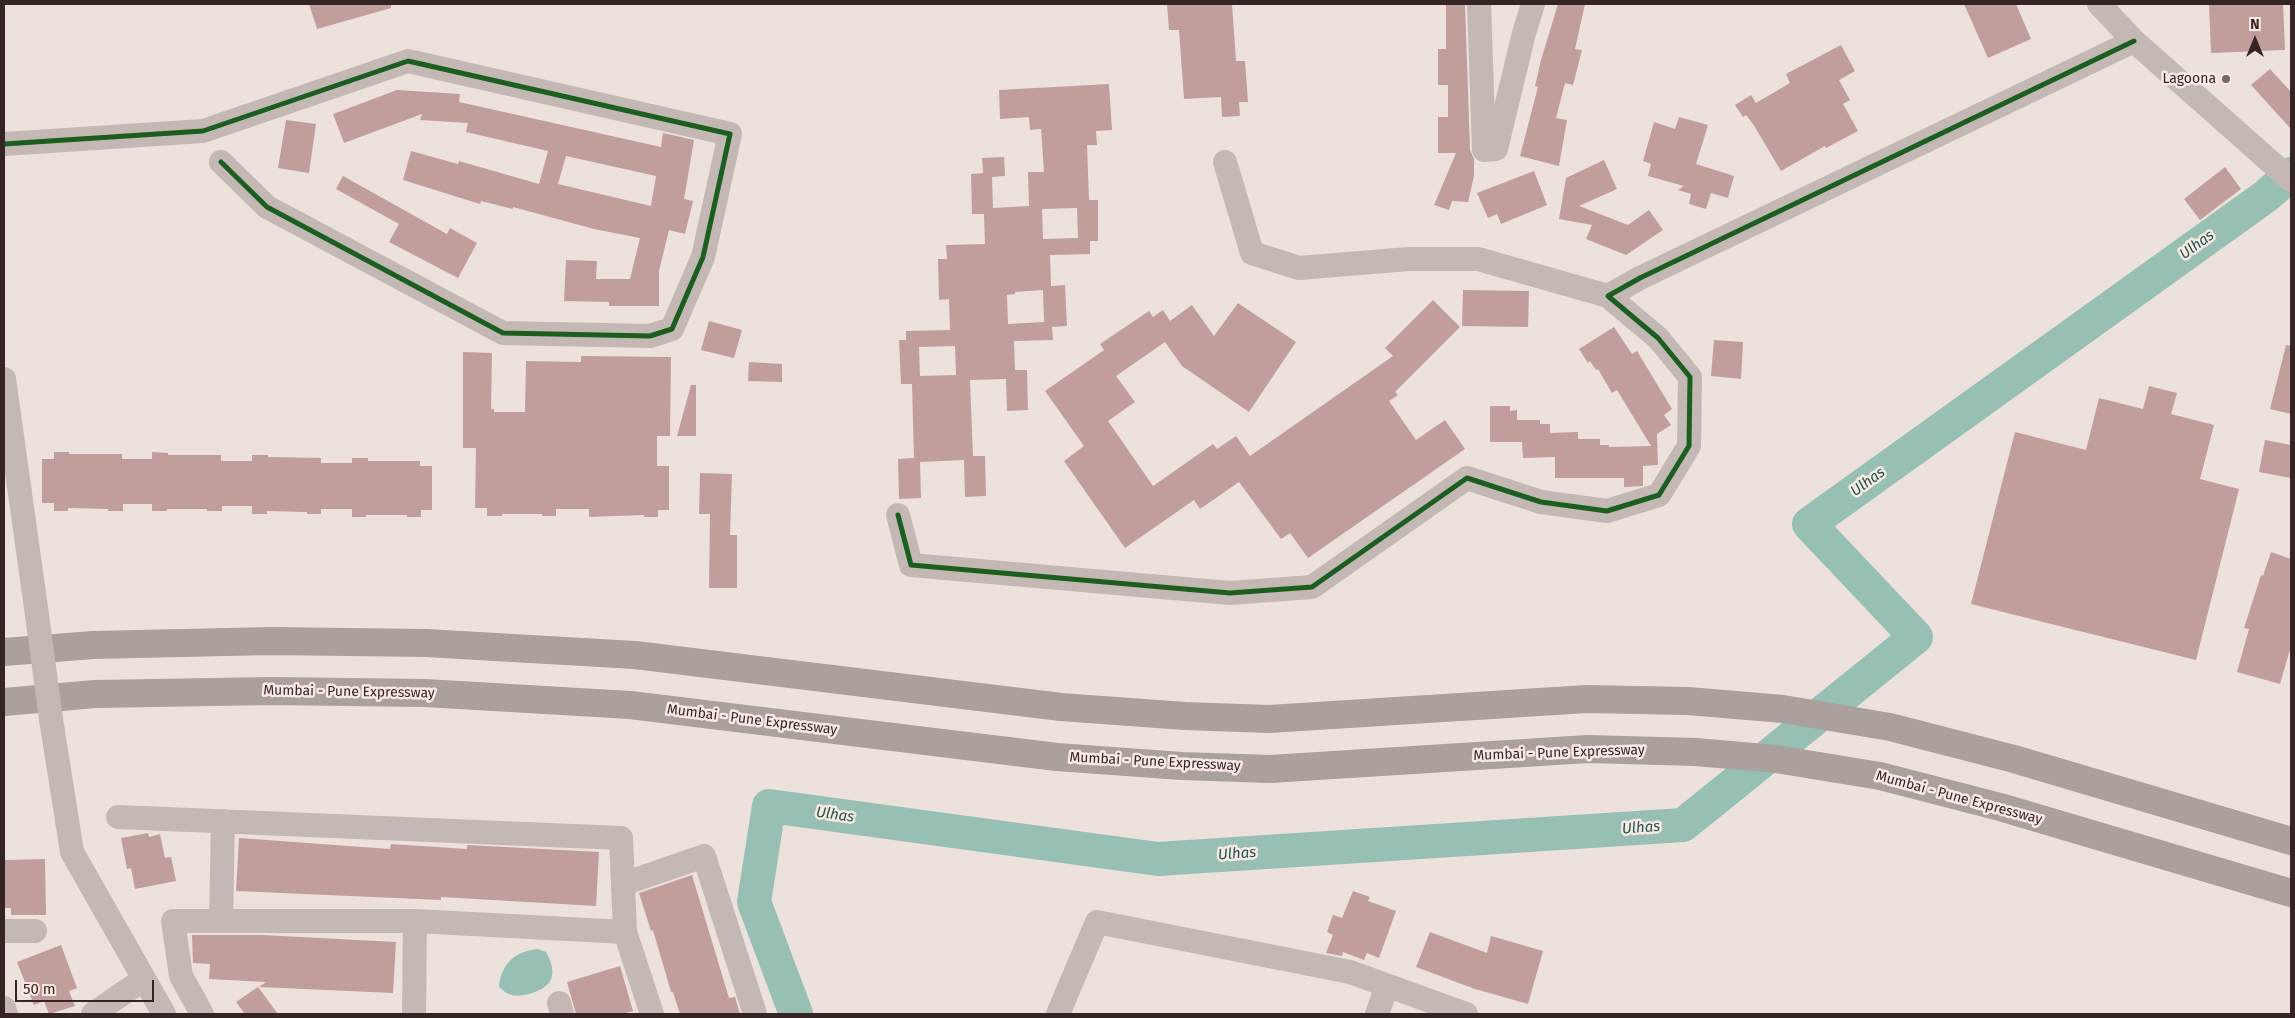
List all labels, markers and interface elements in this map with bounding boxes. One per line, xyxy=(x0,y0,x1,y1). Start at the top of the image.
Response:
north arrow xyxy=(2230,15,2280,65)
text: N xyxy=(2250,16,2260,33)
place label: Lagoona xyxy=(2162,71,2216,87)
marker: Lagoona xyxy=(2220,73,2232,85)
water label: Ulhas xyxy=(2176,226,2218,264)
water label: Ulhas xyxy=(1847,463,1889,501)
street label: Mumbai - Pune Expressway xyxy=(263,682,435,702)
street label: Mumbai - Pune Expressway xyxy=(666,701,838,739)
street label: Mumbai - Pune Expressway xyxy=(1473,742,1645,764)
street label: Mumbai - Pune Expressway xyxy=(1069,749,1241,775)
street label: Mumbai - Pune Expressway xyxy=(1874,768,2044,828)
water label: Ulhas xyxy=(815,803,855,827)
water label: Ulhas xyxy=(1621,818,1661,838)
water label: Ulhas xyxy=(1217,844,1257,864)
scale bar xyxy=(18,970,156,1002)
text: 50 m xyxy=(23,980,56,998)

